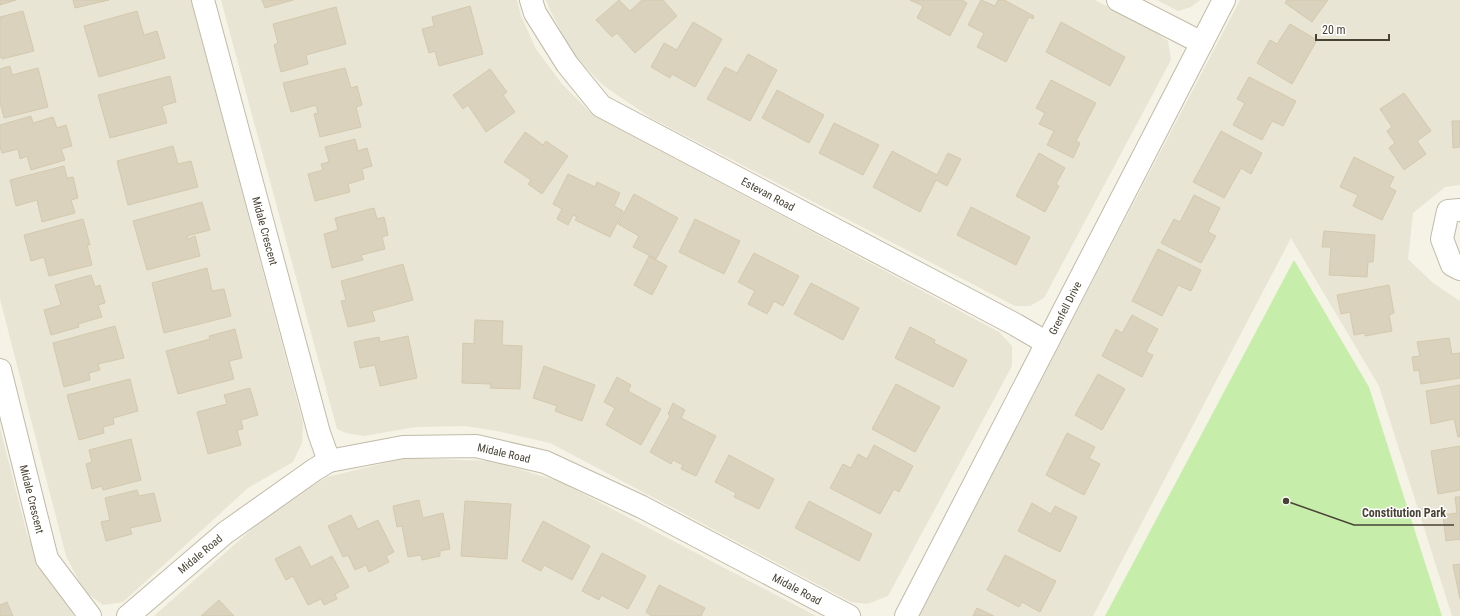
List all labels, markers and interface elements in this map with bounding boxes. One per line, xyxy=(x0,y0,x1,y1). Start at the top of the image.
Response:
scale bar xyxy=(1316,16,1389,42)
text: 20 m xyxy=(1322,23,1346,37)
street label: Estevan Road xyxy=(739,175,797,214)
street label: Midale Crescent xyxy=(249,196,280,267)
street label: Grenfell Drive xyxy=(1046,279,1084,337)
street label: Midale Road xyxy=(476,441,532,466)
street label: Midale Crescent xyxy=(17,463,46,535)
callout: Constitution Park xyxy=(1354,501,1454,525)
text: Constitution Park xyxy=(1362,506,1446,520)
street label: Midale Road xyxy=(176,532,225,577)
street label: Midale Road xyxy=(770,571,824,608)

